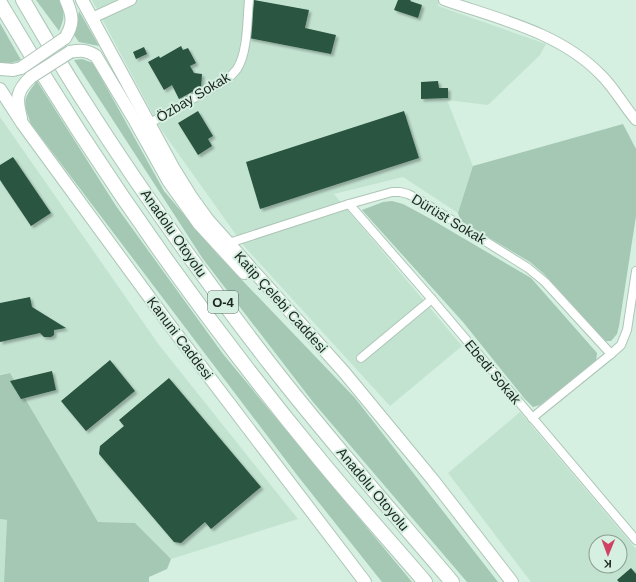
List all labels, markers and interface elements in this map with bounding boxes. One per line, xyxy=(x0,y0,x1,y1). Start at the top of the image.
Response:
street label: Özbay Sokak xyxy=(153,67,234,125)
street label: Anadolu Otoyolu xyxy=(138,186,210,280)
street label: Dürüst Sokak xyxy=(409,190,490,248)
street label: Katip Çelebi Caddesi xyxy=(231,248,331,356)
road number: O-4 xyxy=(208,291,238,313)
street label: Kanuni Caddesi xyxy=(144,294,216,382)
street label: Ebedi Sokak xyxy=(462,337,525,408)
street label: Anadolu Otoyolu xyxy=(334,444,412,534)
north arrow xyxy=(588,534,628,574)
text: K xyxy=(604,558,612,570)

